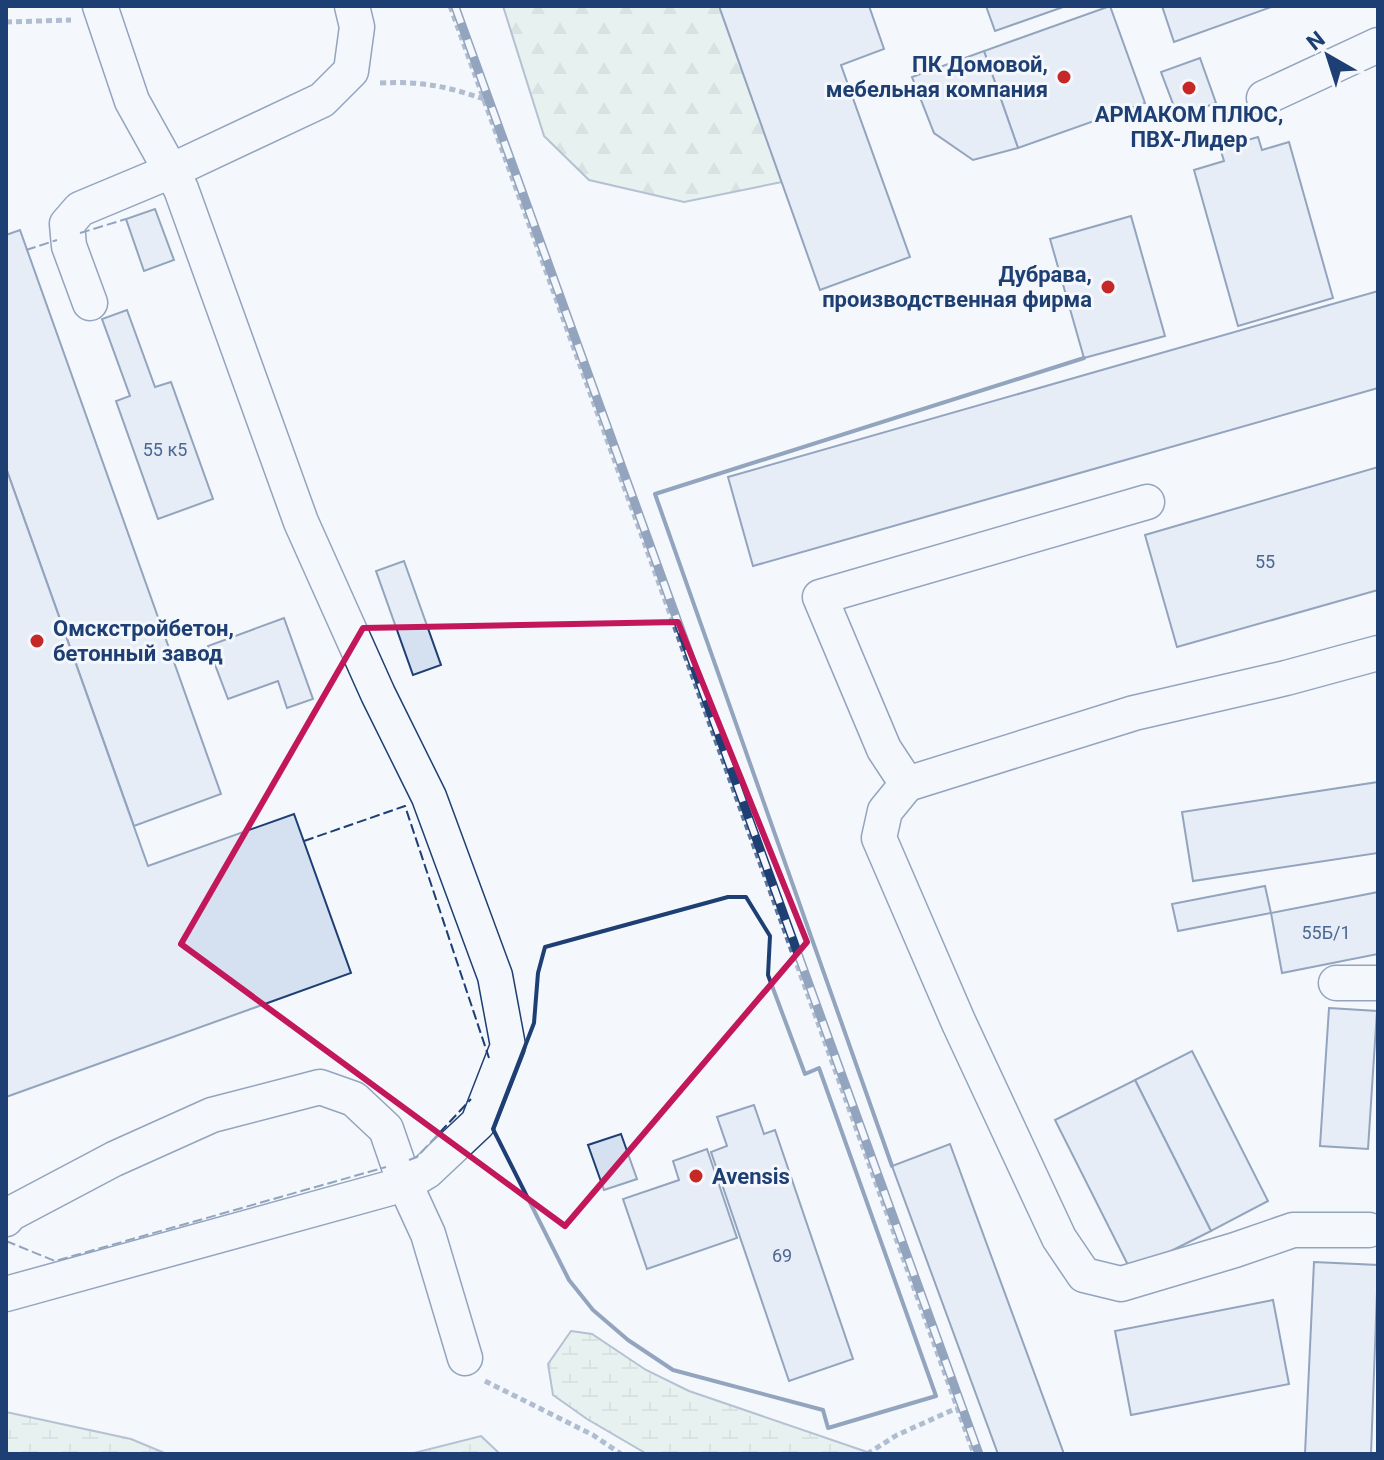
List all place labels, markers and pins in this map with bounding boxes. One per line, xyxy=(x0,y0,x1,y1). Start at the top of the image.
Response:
place label: ПК Домовой, мебельная компания xyxy=(826,52,1048,102)
marker: ПК Домовой, мебельная компания xyxy=(1055,68,1073,86)
marker: АРМАКОМ ПЛЮС, ПВХ-Лидер xyxy=(1180,79,1198,97)
place label: АРМАКОМ ПЛЮС, ПВХ-Лидер xyxy=(1095,102,1283,152)
place label: Дубрава, производственная фирма xyxy=(822,262,1092,312)
marker: Дубрава, производственная фирма xyxy=(1099,278,1117,296)
place label: Омскстройбетон, бетонный завод xyxy=(53,616,234,666)
marker: Омскстройбетон, бетонный завод xyxy=(28,632,46,650)
place label: Avensis xyxy=(712,1164,790,1189)
marker: Avensis xyxy=(687,1167,705,1185)

